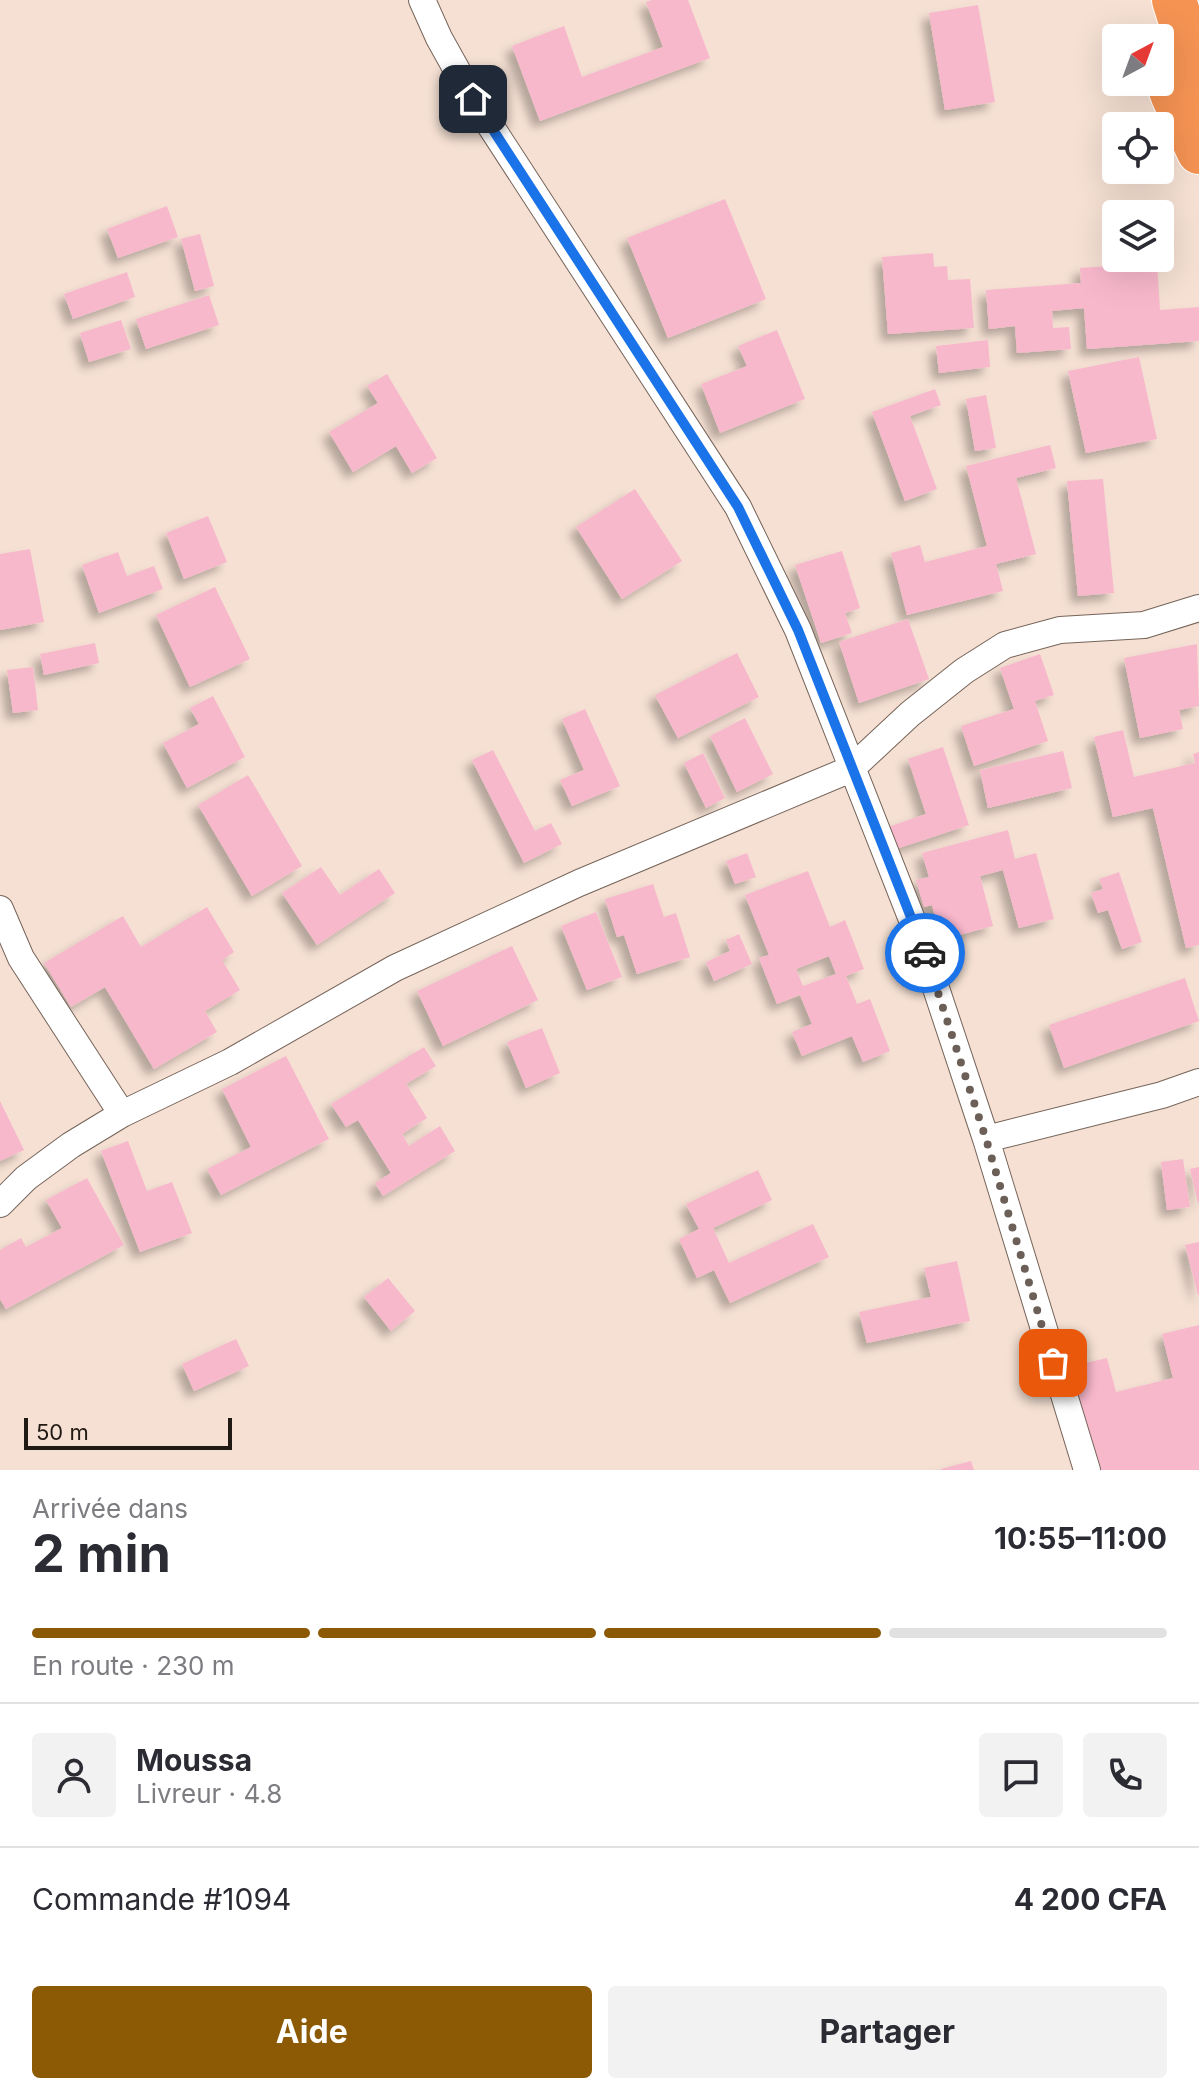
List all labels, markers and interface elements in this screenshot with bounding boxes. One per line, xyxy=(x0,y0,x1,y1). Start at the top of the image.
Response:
north arrow xyxy=(1102,24,1174,96)
map controls xyxy=(1102,24,1174,272)
pin xyxy=(439,65,507,133)
icon: home xyxy=(451,77,495,121)
button: locate xyxy=(1102,112,1174,184)
button: layers xyxy=(1102,200,1174,272)
courier xyxy=(885,913,965,993)
icon: car xyxy=(903,931,947,975)
pin xyxy=(1019,1329,1087,1397)
icon: bag xyxy=(1031,1341,1075,1385)
scale bar xyxy=(24,1414,232,1450)
text: 50 m xyxy=(36,1419,89,1445)
text: Arrivée dans xyxy=(32,1493,188,1524)
text: 10:55–11:00 xyxy=(994,1520,1167,1556)
text: 2 min xyxy=(32,1522,171,1585)
text: En route · 230 m xyxy=(32,1650,235,1681)
button: person xyxy=(32,1733,116,1817)
button: chat xyxy=(979,1733,1063,1817)
button: phone xyxy=(1083,1733,1167,1817)
text: Moussa xyxy=(136,1742,252,1778)
text: Livreur · 4.8 xyxy=(136,1778,282,1809)
text: Commande #1094 xyxy=(32,1881,291,1917)
text: 4 200 CFA xyxy=(1014,1881,1167,1917)
button: Aide xyxy=(32,1986,592,2078)
button: Partager xyxy=(608,1986,1167,2078)

